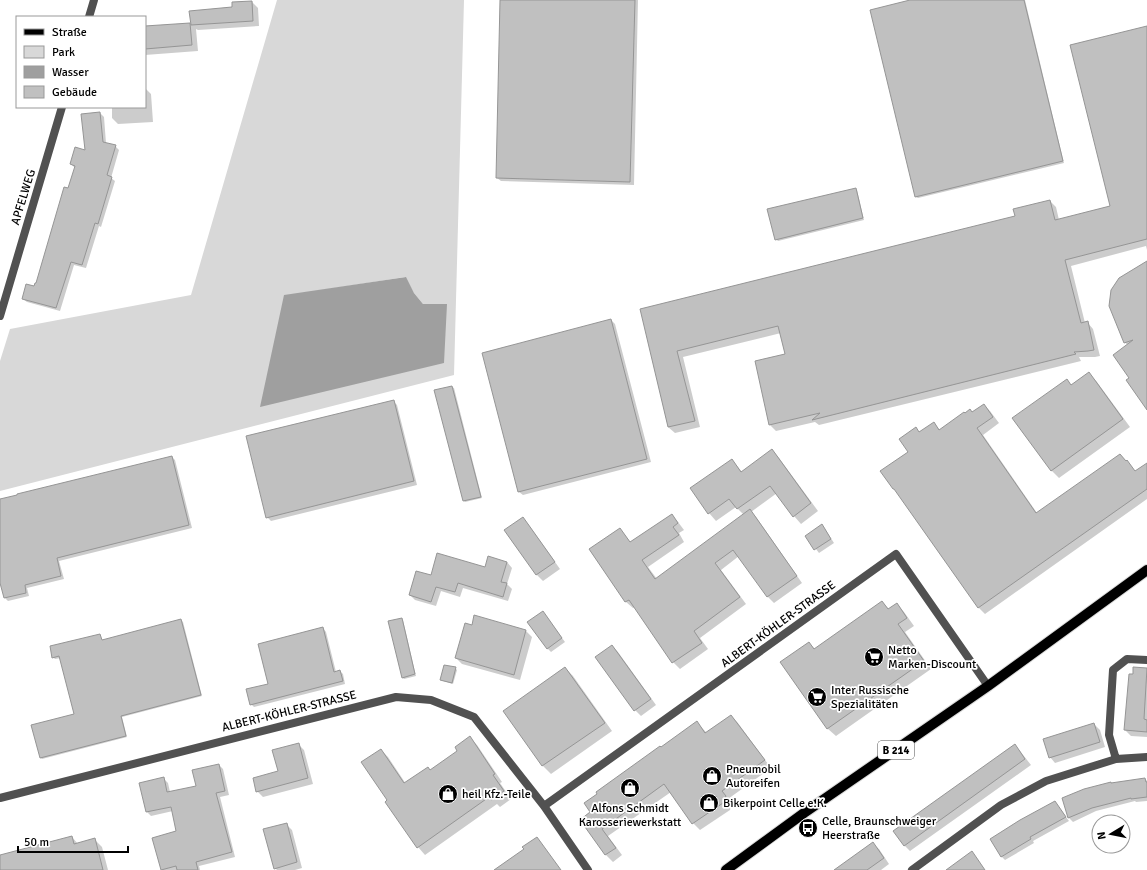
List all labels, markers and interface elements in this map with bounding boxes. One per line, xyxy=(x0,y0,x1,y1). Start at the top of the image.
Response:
legend xyxy=(16,16,146,108)
text: Straße xyxy=(52,25,87,40)
text: Park xyxy=(52,45,75,60)
text: Wasser xyxy=(52,65,89,80)
text: Gebäude xyxy=(52,85,97,100)
street label: APFELWEG xyxy=(8,167,39,227)
street label: ALBERT-KÖHLER-STRASSE xyxy=(718,578,839,671)
place label: Netto Marken-Discount xyxy=(888,643,976,672)
supermarket icon: Netto Marken-Discount xyxy=(863,646,885,668)
place label: Inter Russische Spezialitäten xyxy=(831,683,909,712)
supermarket icon: Inter Russische Spezialitäten xyxy=(806,686,828,708)
street label: ALBERT-KÖHLER-STRASSE xyxy=(220,687,358,735)
road number: B 214 xyxy=(878,741,914,759)
place label: Pneumobil Autoreifen xyxy=(726,762,781,791)
shop icon: Pneumobil Autoreifen xyxy=(701,765,723,787)
shop icon: Alfons Schmidt Karosseriewerkstatt xyxy=(619,777,641,799)
shop icon: heil Kfz.-Teile xyxy=(437,783,459,805)
place label: heil Kfz.-Teile xyxy=(462,787,531,802)
shop icon: Bikerpoint Celle e.K. xyxy=(698,792,720,814)
place label: Bikerpoint Celle e.K. xyxy=(723,796,827,811)
place label: Alfons Schmidt Karosseriewerkstatt xyxy=(579,801,681,830)
place label: Celle, Braunschweiger Heerstraße xyxy=(822,814,937,843)
north arrow xyxy=(1091,814,1131,854)
bus stop icon: Celle, Braunschweiger Heerstraße xyxy=(797,817,819,839)
scale bar xyxy=(18,828,128,854)
text: N xyxy=(1095,831,1109,841)
text: 50 m xyxy=(24,835,49,850)

